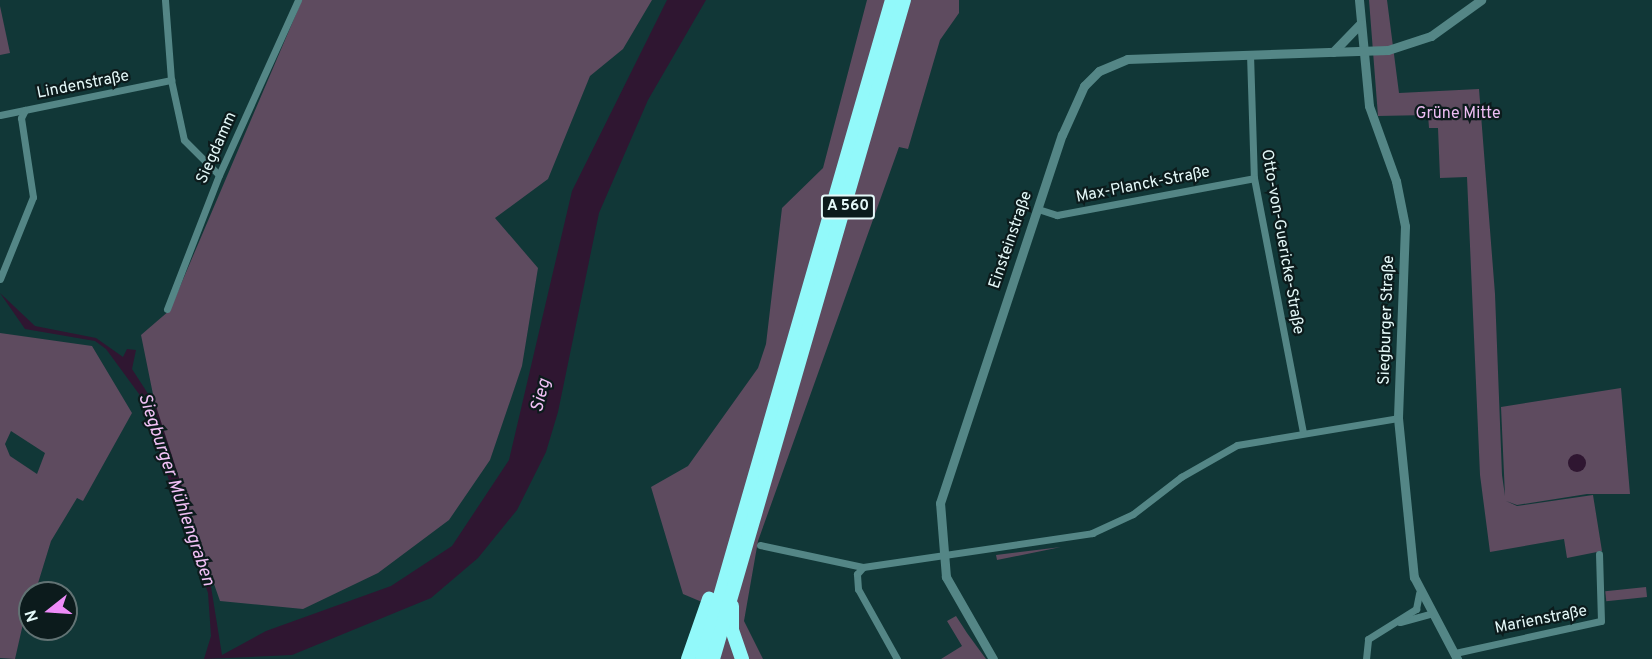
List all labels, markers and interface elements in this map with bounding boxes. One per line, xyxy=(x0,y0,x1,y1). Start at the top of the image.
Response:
street label: Lindenstraße xyxy=(35,67,131,103)
park label: Grüne Mitte xyxy=(1415,104,1501,124)
street label: Siegdamm xyxy=(193,109,241,187)
street label: Otto-von-Guericke-Straße xyxy=(1256,148,1308,336)
street label: Max-Planck-Straße xyxy=(1074,163,1212,207)
street label: Einsteinstraße xyxy=(985,189,1037,291)
road number: A 560 xyxy=(820,195,876,219)
street label: Siegburger Straße xyxy=(1375,255,1399,385)
water label: Sieg xyxy=(527,377,557,415)
water label: Siegburger Mühlengraben xyxy=(132,391,218,589)
north arrow xyxy=(18,581,78,641)
street label: Marienstraße xyxy=(1493,602,1589,638)
text: N xyxy=(21,607,44,624)

